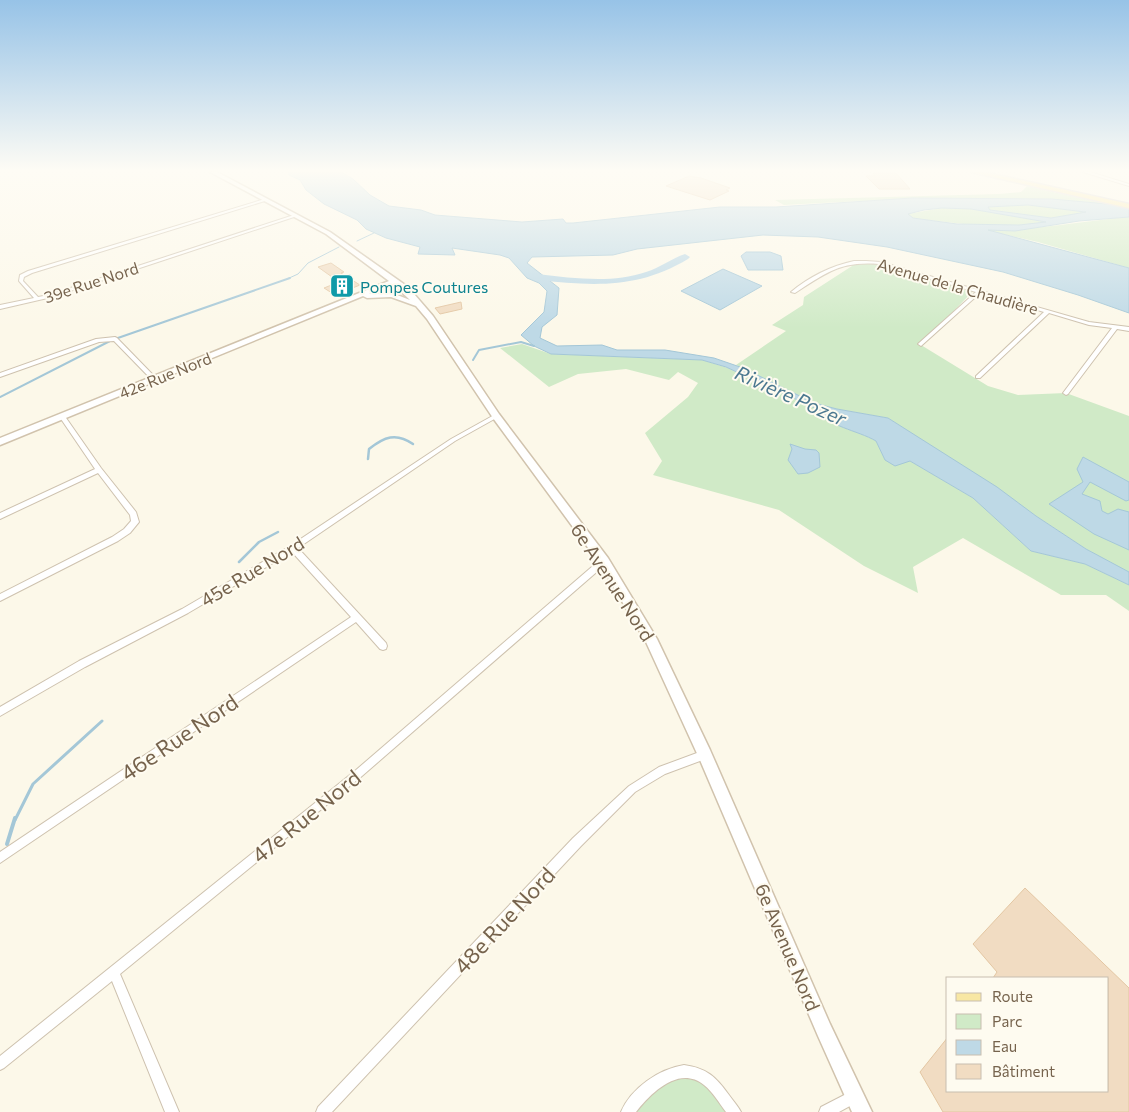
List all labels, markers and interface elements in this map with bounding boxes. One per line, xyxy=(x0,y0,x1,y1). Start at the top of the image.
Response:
street label: Avenue de la Chaudière xyxy=(875,254,1041,318)
street label: 39e Rue Nord xyxy=(41,258,141,306)
building icon: Pompes Coutures xyxy=(329,273,355,299)
place label: Pompes Coutures xyxy=(360,277,488,296)
street label: 42e Rue Nord xyxy=(116,348,214,402)
water label: Rivière Pozer xyxy=(732,360,851,431)
street label: 6e Avenue Nord xyxy=(566,519,660,645)
street label: 45e Rue Nord xyxy=(196,531,308,611)
street label: 46e Rue Nord xyxy=(115,688,243,786)
street label: 47e Rue Nord xyxy=(246,764,366,868)
street label: 48e Rue Nord xyxy=(448,861,560,979)
street label: 6e Avenue Nord xyxy=(751,880,825,1014)
legend xyxy=(946,977,1109,1092)
text: Route xyxy=(992,987,1033,1005)
text: Parc xyxy=(992,1012,1022,1030)
text: Eau xyxy=(992,1037,1017,1055)
text: Bâtiment xyxy=(992,1062,1055,1080)

